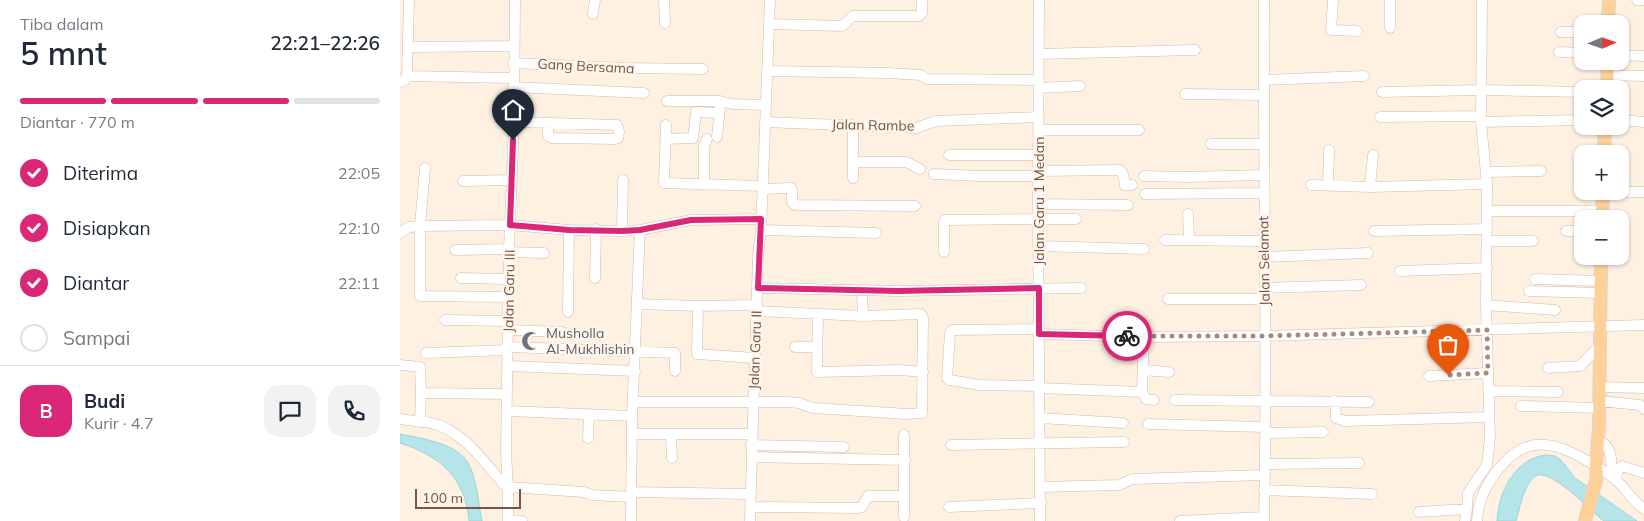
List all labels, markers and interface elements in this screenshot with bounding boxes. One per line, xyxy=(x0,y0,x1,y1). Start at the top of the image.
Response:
text: Tiba dalam xyxy=(20,14,104,34)
north arrow xyxy=(1574,15,1629,70)
map controls xyxy=(1574,15,1629,265)
text: 22:21–22:26 xyxy=(270,31,380,55)
text: 5 mnt xyxy=(20,33,107,73)
street label: Gang Bersama xyxy=(537,54,635,78)
button: layers xyxy=(1574,80,1629,135)
pin xyxy=(492,89,534,140)
icon: home xyxy=(499,96,527,124)
text: Diantar · 770 m xyxy=(20,112,135,132)
street label: Jalan Rambe xyxy=(831,115,915,135)
street label: Jalan Garu 1 Medan xyxy=(1030,137,1048,265)
button: + xyxy=(1574,145,1629,200)
icon: check xyxy=(20,159,48,187)
text: Diterima xyxy=(63,161,138,185)
text: 22:05 xyxy=(338,163,380,183)
button: − xyxy=(1574,210,1629,265)
icon: check xyxy=(20,214,48,242)
text: Disiapkan xyxy=(63,216,151,240)
street label: Jalan Selamat xyxy=(1254,216,1274,306)
text: 22:10 xyxy=(338,218,380,238)
street label: Jalan Garu III xyxy=(499,249,519,333)
icon: check xyxy=(20,269,48,297)
text: Diantar xyxy=(63,271,129,295)
text: 22:11 xyxy=(338,273,380,293)
street label: Jalan Garu II xyxy=(745,310,765,390)
courier xyxy=(1102,311,1152,361)
icon: bike xyxy=(1113,322,1141,350)
place label: Musholla Al-Mukhlishin xyxy=(546,324,634,358)
pin xyxy=(1427,324,1469,375)
text: Sampai xyxy=(63,326,130,350)
mosque icon: Musholla Al-Mukhlishin xyxy=(520,330,542,352)
icon: bag xyxy=(1434,331,1462,359)
button: chat xyxy=(264,385,316,437)
button: phone xyxy=(328,385,380,437)
text: Budi xyxy=(84,389,125,413)
text: B xyxy=(39,399,53,423)
text: Kurir · 4.7 xyxy=(84,413,154,433)
scale bar xyxy=(415,486,521,509)
text: 100 m xyxy=(422,489,463,507)

